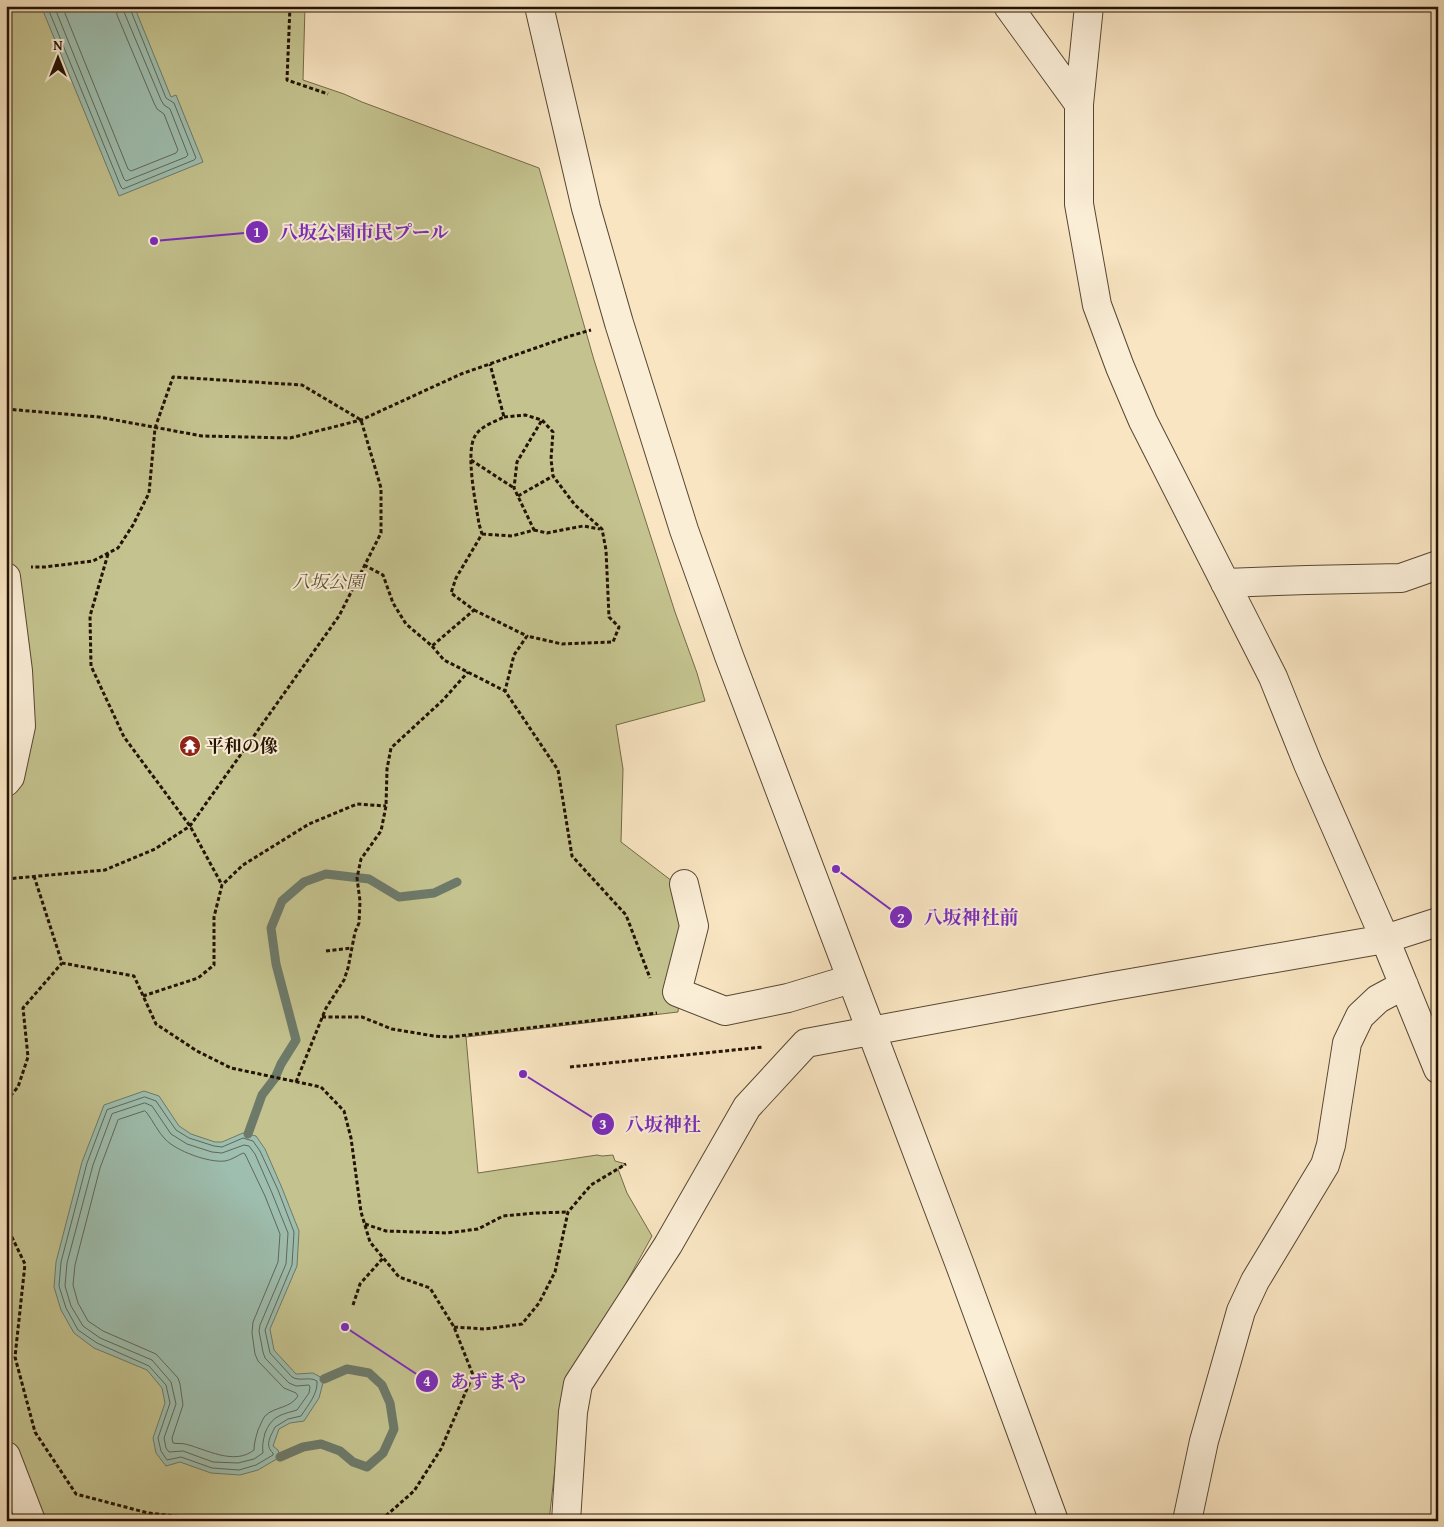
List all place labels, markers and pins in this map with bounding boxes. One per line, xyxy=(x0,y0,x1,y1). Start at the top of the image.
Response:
callout: 八坂公園市民プール xyxy=(244,215,460,249)
place label: 平和の像 xyxy=(206,732,278,759)
temple icon: 平和の像 xyxy=(178,734,202,758)
callout: 八坂神社前 xyxy=(888,900,1028,934)
callout: 八坂神社 xyxy=(590,1107,711,1141)
callout: あずまや xyxy=(415,1364,536,1398)

